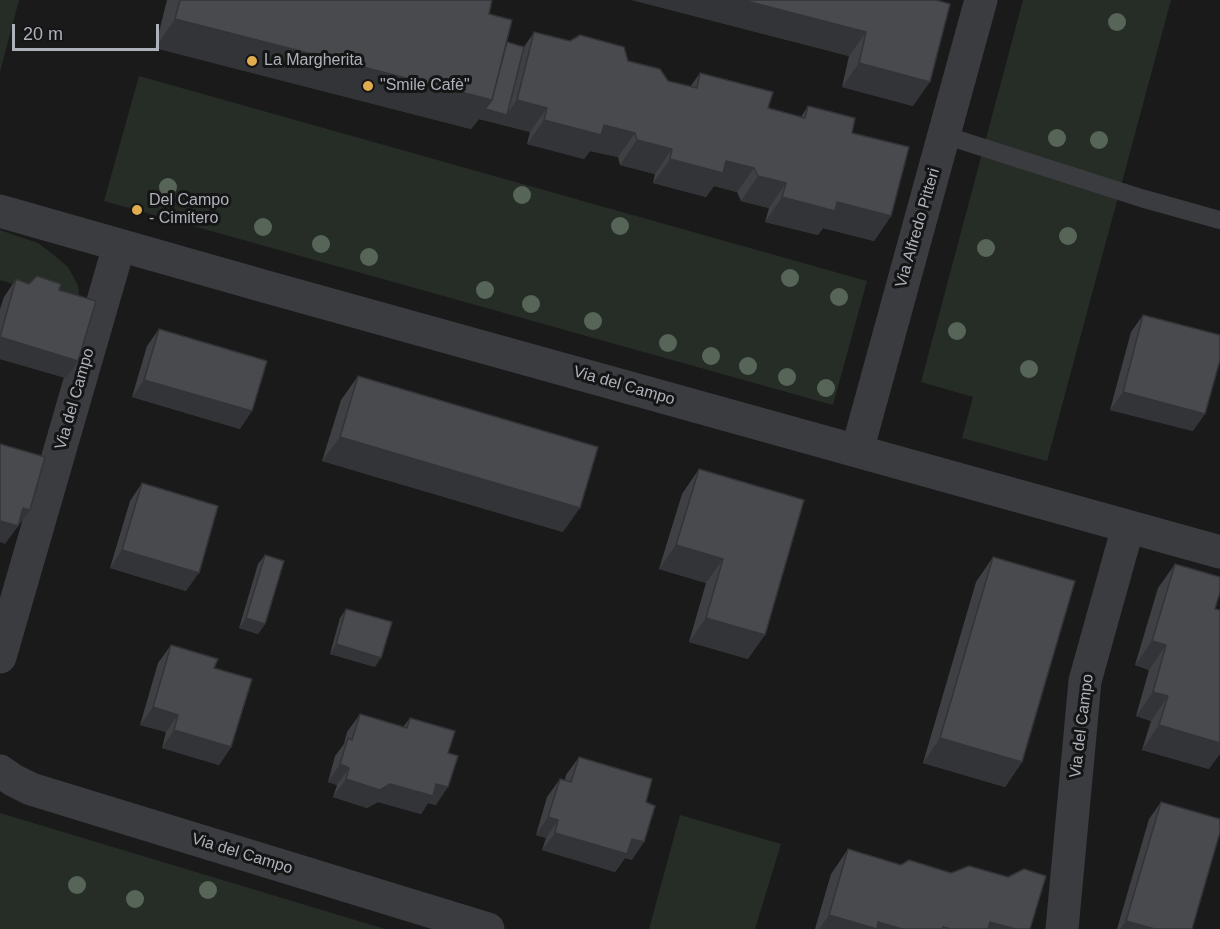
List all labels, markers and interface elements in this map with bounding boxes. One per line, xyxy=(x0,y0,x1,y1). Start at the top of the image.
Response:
scale bar xyxy=(15,12,162,50)
text: 20 m xyxy=(23,24,63,44)
place label: La Margherita xyxy=(264,51,363,71)
marker: La Margherita xyxy=(245,54,259,68)
place label: "Smile Cafè" xyxy=(380,76,470,96)
marker: "Smile Cafè" xyxy=(361,79,375,93)
street label: Via Alfredo Pitteri xyxy=(892,166,944,290)
place label: Del Campo - Cimitero xyxy=(149,191,229,229)
marker: Del Campo - Cimitero xyxy=(130,203,144,217)
street label: Via del Campo xyxy=(51,346,99,452)
street label: Via del Campo xyxy=(571,362,677,410)
street label: Via del Campo xyxy=(1066,673,1098,779)
street label: Via del Campo xyxy=(189,830,295,878)

